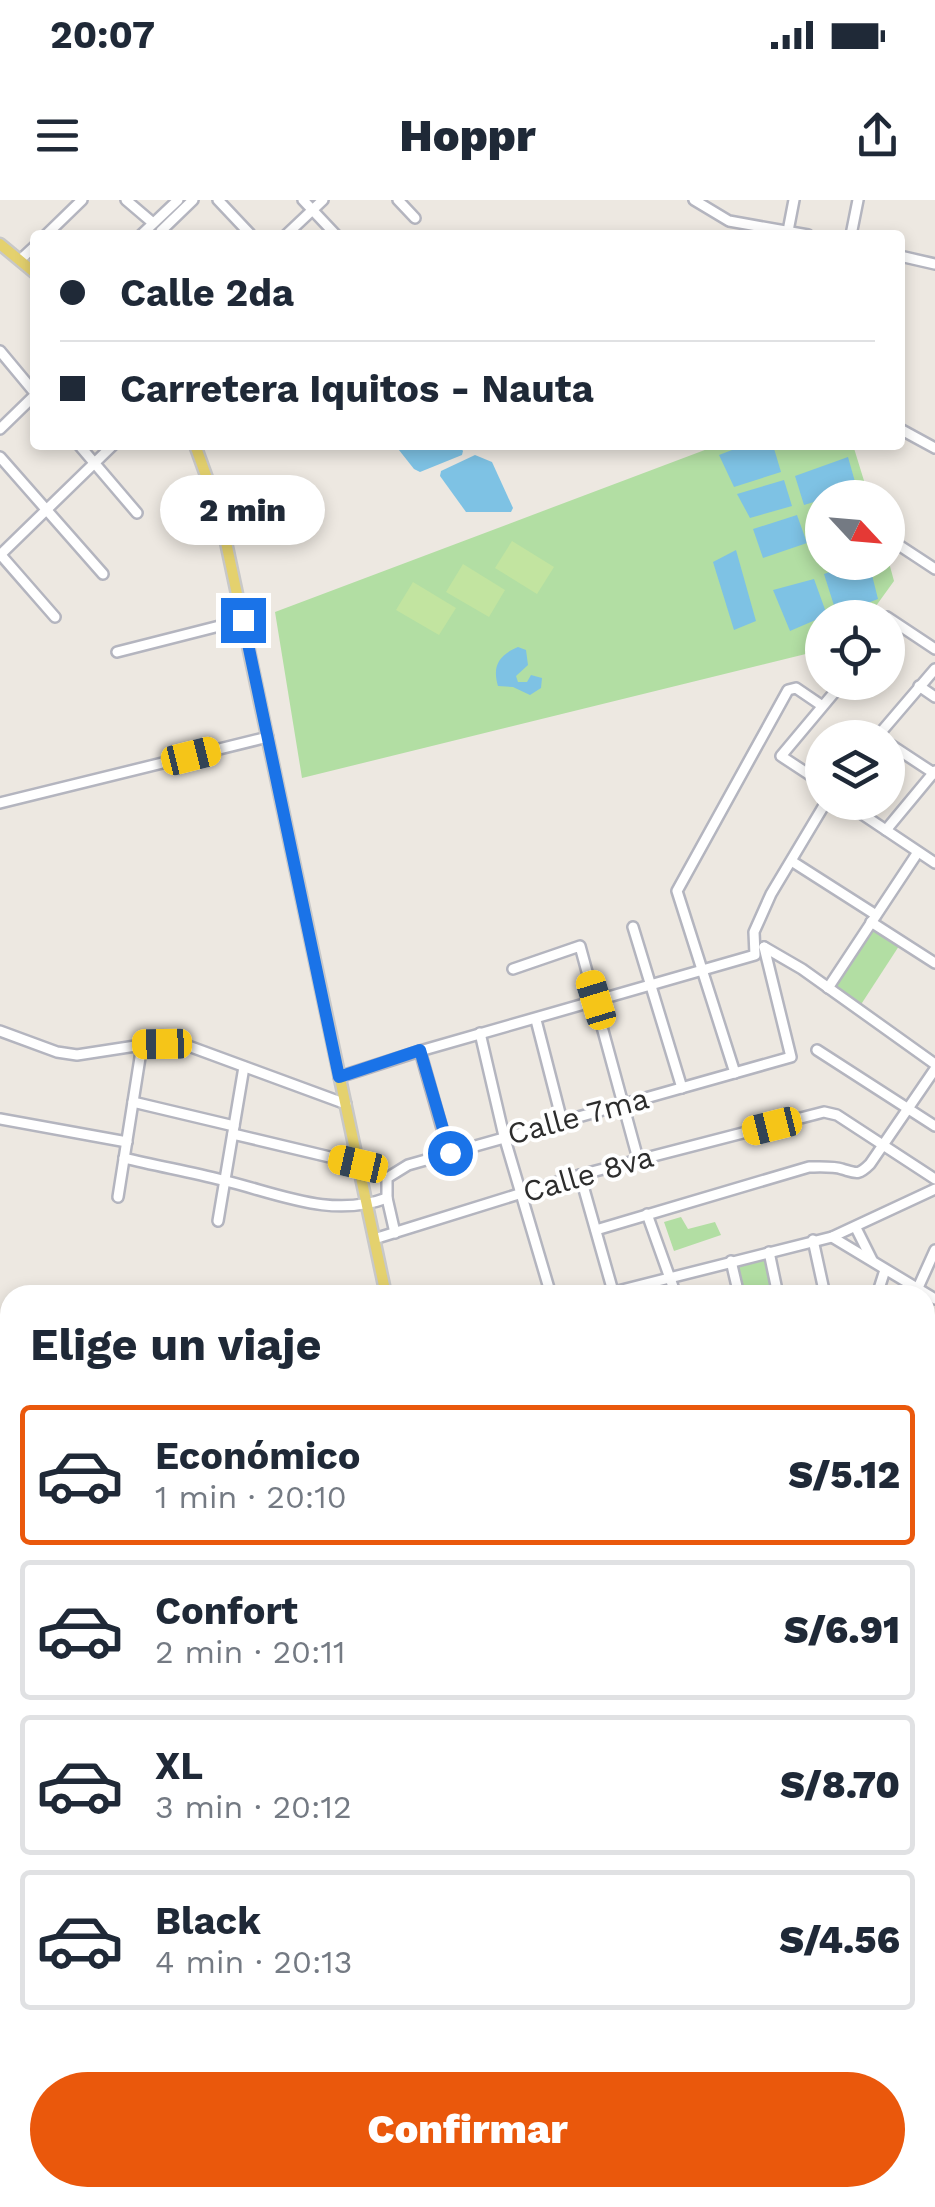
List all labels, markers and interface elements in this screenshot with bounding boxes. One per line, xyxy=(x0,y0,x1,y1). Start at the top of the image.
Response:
text: 20:07 xyxy=(50,13,155,57)
icon: menu xyxy=(30,108,85,163)
icon: share xyxy=(850,108,905,163)
text: Hoppr xyxy=(399,109,536,162)
text: Calle 2da xyxy=(120,271,294,315)
text: Carretera Iquitos - Nauta xyxy=(120,367,594,411)
callout: 2 min xyxy=(160,475,326,545)
north arrow xyxy=(805,480,905,580)
map controls xyxy=(805,480,905,820)
text: 2 min xyxy=(199,491,286,529)
route end xyxy=(221,598,266,643)
button: locate xyxy=(805,600,905,700)
button: layers xyxy=(805,720,905,820)
car xyxy=(158,734,224,778)
car xyxy=(573,967,619,1033)
car xyxy=(132,1028,192,1060)
street label: Calle 7ma xyxy=(504,1080,652,1152)
car xyxy=(739,1104,805,1148)
route start xyxy=(428,1131,473,1176)
street label: Calle 8va xyxy=(519,1139,657,1209)
car xyxy=(325,1143,391,1185)
text: Elige un viaje xyxy=(30,1318,322,1371)
icon: car xyxy=(35,1430,125,1520)
text: Económico xyxy=(155,1434,360,1478)
text: S/5.12 xyxy=(788,1453,900,1497)
text: 1 min · 20:10 xyxy=(155,1478,347,1516)
icon: car xyxy=(35,1585,125,1675)
text: Confort xyxy=(155,1589,298,1633)
text: S/6.91 xyxy=(784,1608,900,1652)
text: 2 min · 20:11 xyxy=(155,1633,345,1671)
icon: car xyxy=(35,1740,125,1830)
text: XL xyxy=(155,1744,203,1788)
text: S/8.70 xyxy=(780,1763,900,1807)
text: 3 min · 20:12 xyxy=(155,1788,352,1826)
icon: car xyxy=(35,1895,125,1985)
text: Black xyxy=(155,1899,261,1943)
text: S/4.56 xyxy=(780,1918,900,1962)
text: 4 min · 20:13 xyxy=(155,1943,353,1981)
button: Confirmar xyxy=(30,2072,905,2187)

